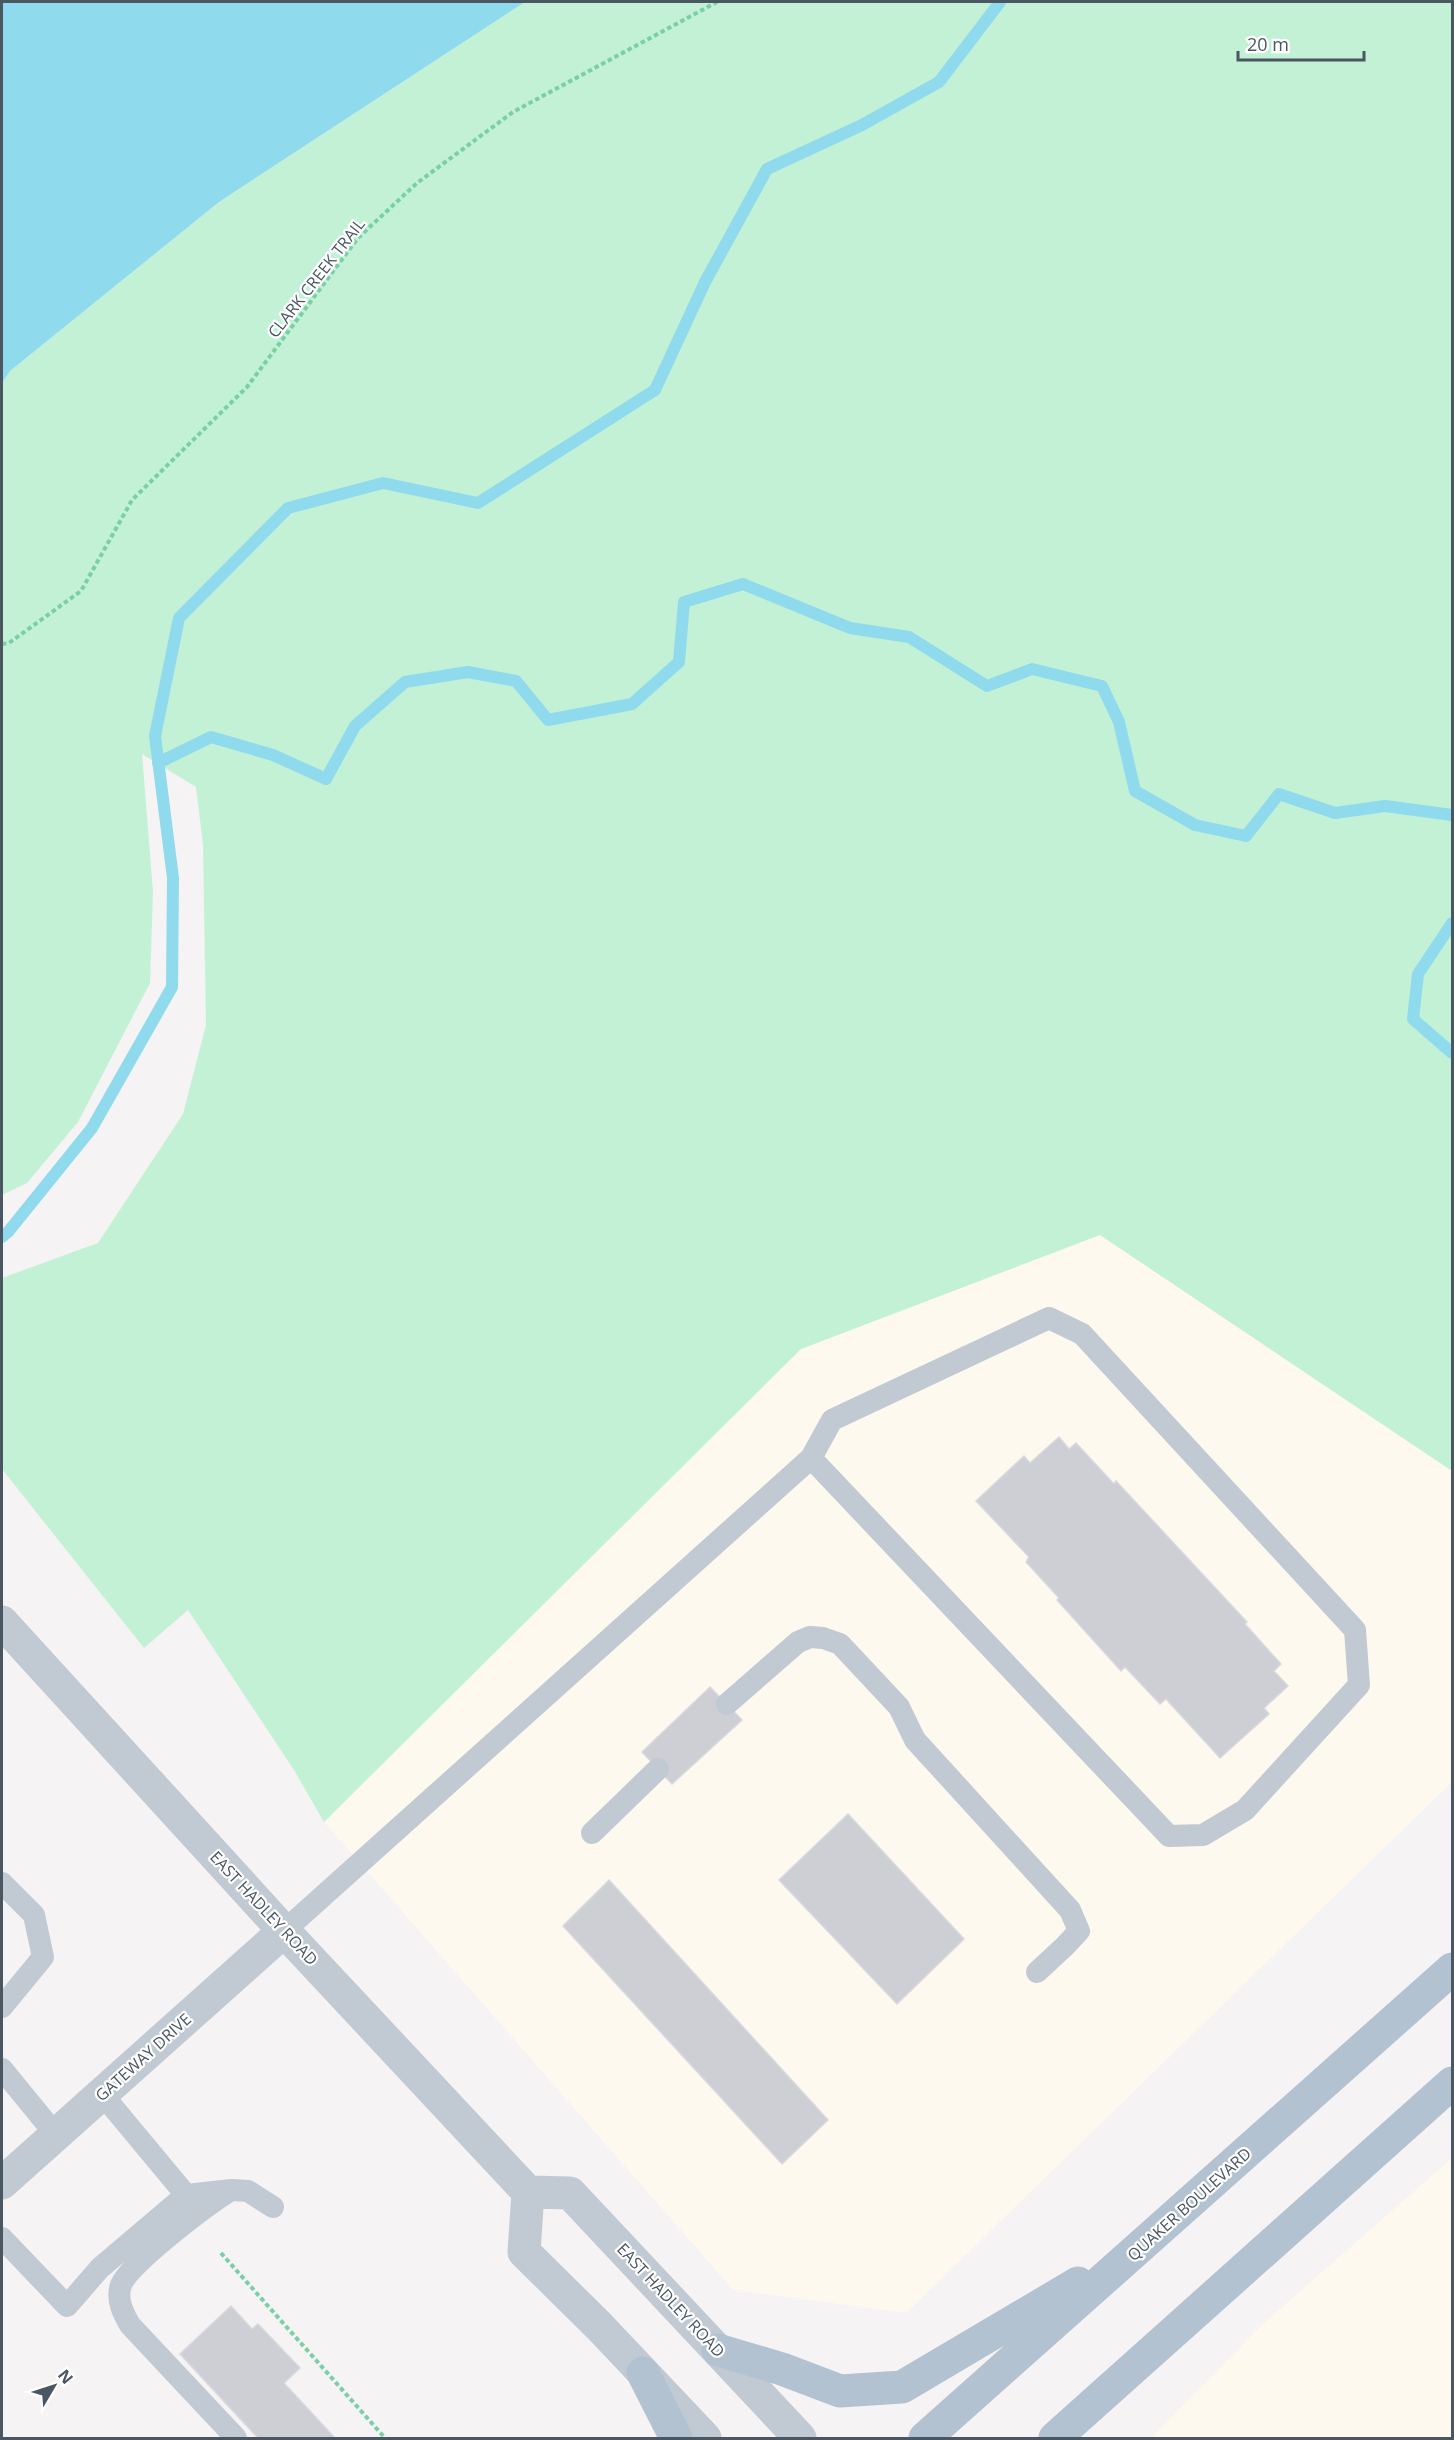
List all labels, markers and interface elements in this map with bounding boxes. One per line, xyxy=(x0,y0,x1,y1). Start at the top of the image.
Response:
scale bar xyxy=(1238,24,1364,62)
text: 20 m xyxy=(1247,32,1289,56)
street label: CLARK CREEK TRAIL xyxy=(262,214,370,342)
street label: EAST HADLEY ROAD xyxy=(205,1846,323,1970)
street label: GATEWAY DRIVE xyxy=(90,2008,196,2106)
street label: QUAKER BOULEVARD xyxy=(1122,2142,1256,2266)
street label: EAST HADLEY ROAD xyxy=(612,2238,730,2362)
north arrow xyxy=(24,2356,84,2416)
text: N xyxy=(53,2365,78,2389)

